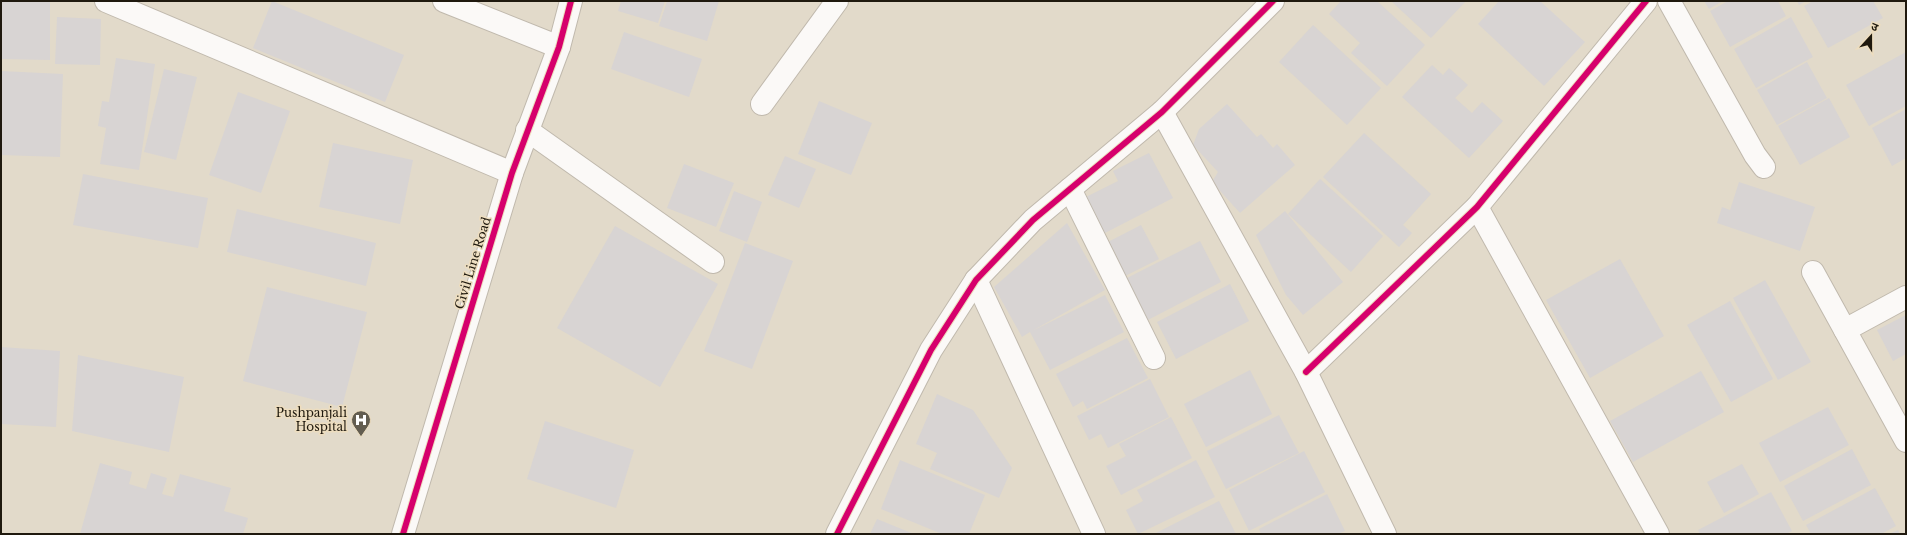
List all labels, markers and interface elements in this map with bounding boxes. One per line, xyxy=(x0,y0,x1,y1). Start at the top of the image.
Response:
north arrow xyxy=(1851,16,1891,56)
text: उ xyxy=(1869,19,1881,35)
street label: Civil Line Road xyxy=(451,215,494,311)
place label: Pushpanjali Hospital xyxy=(276,405,347,434)
hospital icon: Pushpanjali Hospital xyxy=(350,409,372,437)

